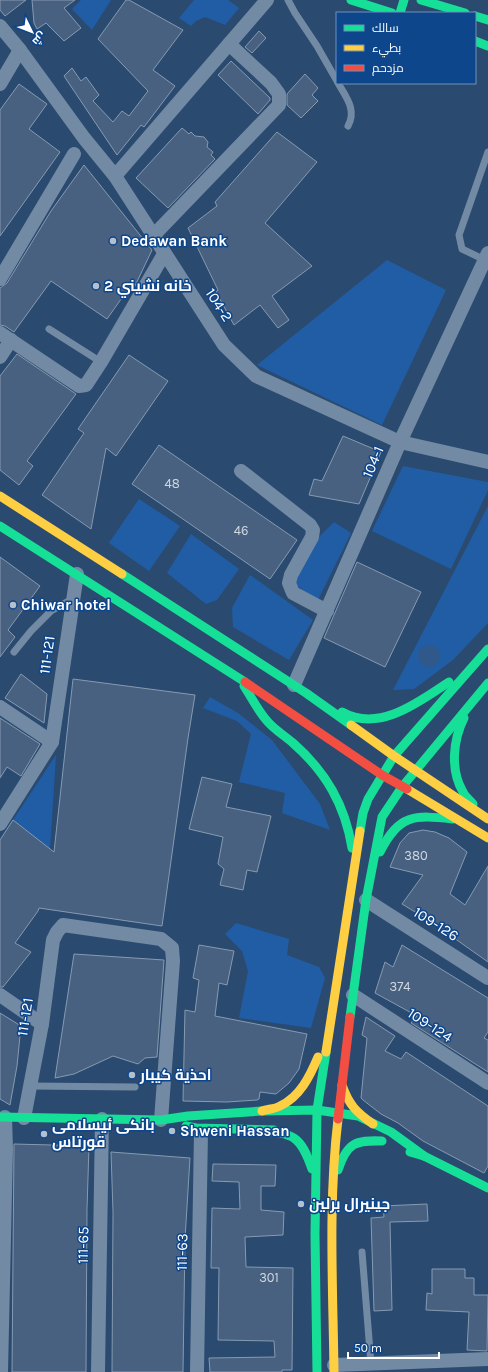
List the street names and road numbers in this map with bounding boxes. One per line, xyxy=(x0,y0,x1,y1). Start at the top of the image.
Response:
street label: 104-2 xyxy=(202,285,236,325)
street label: 104-1 xyxy=(358,444,388,480)
street label: 111-121 xyxy=(35,635,59,675)
street label: 109-126 xyxy=(410,903,462,945)
street label: 111-121 xyxy=(13,996,37,1038)
street label: 109-124 xyxy=(404,1004,456,1046)
street label: 111-65 xyxy=(74,1226,92,1264)
street label: 111-63 xyxy=(173,1233,191,1271)

